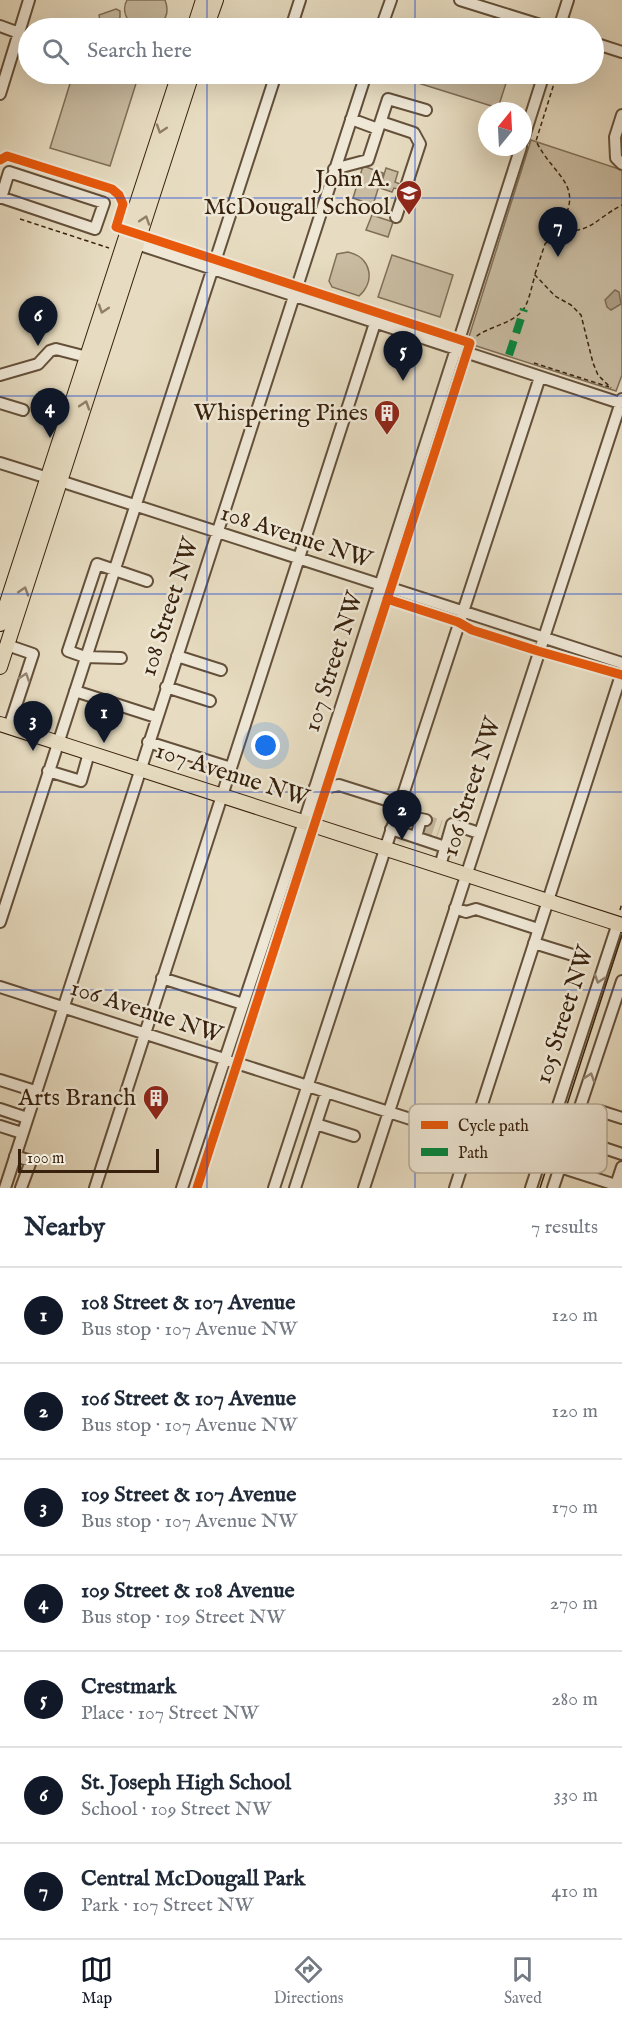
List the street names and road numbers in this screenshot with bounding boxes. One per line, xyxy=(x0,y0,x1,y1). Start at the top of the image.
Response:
street label: 108 Avenue NW xyxy=(216,498,377,576)
street label: 108 Street NW xyxy=(133,533,207,680)
street label: 107 Street NW xyxy=(297,587,372,736)
street label: 106 Street NW xyxy=(435,712,509,861)
street label: 107 Avenue NW xyxy=(151,736,314,815)
street label: 105 Street NW xyxy=(528,941,602,1088)
street label: 106 Avenue NW xyxy=(66,973,227,1052)

